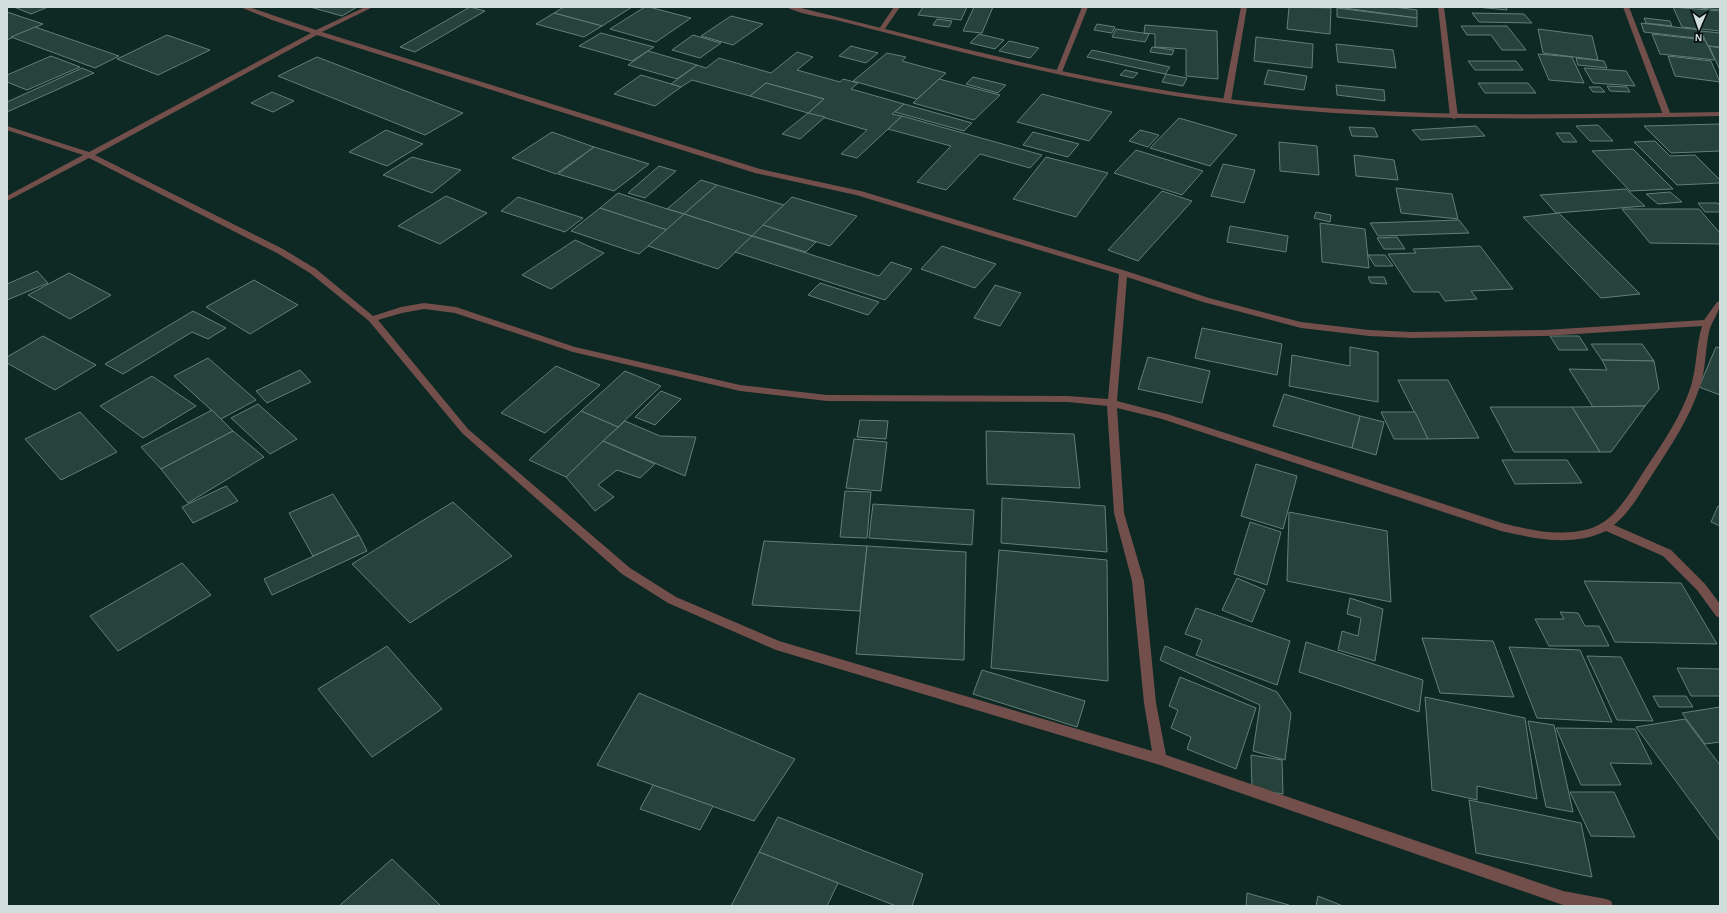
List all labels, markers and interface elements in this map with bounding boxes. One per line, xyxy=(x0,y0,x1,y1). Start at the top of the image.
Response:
north arrow xyxy=(1679,8,1719,48)
text: N xyxy=(1695,32,1703,43)

